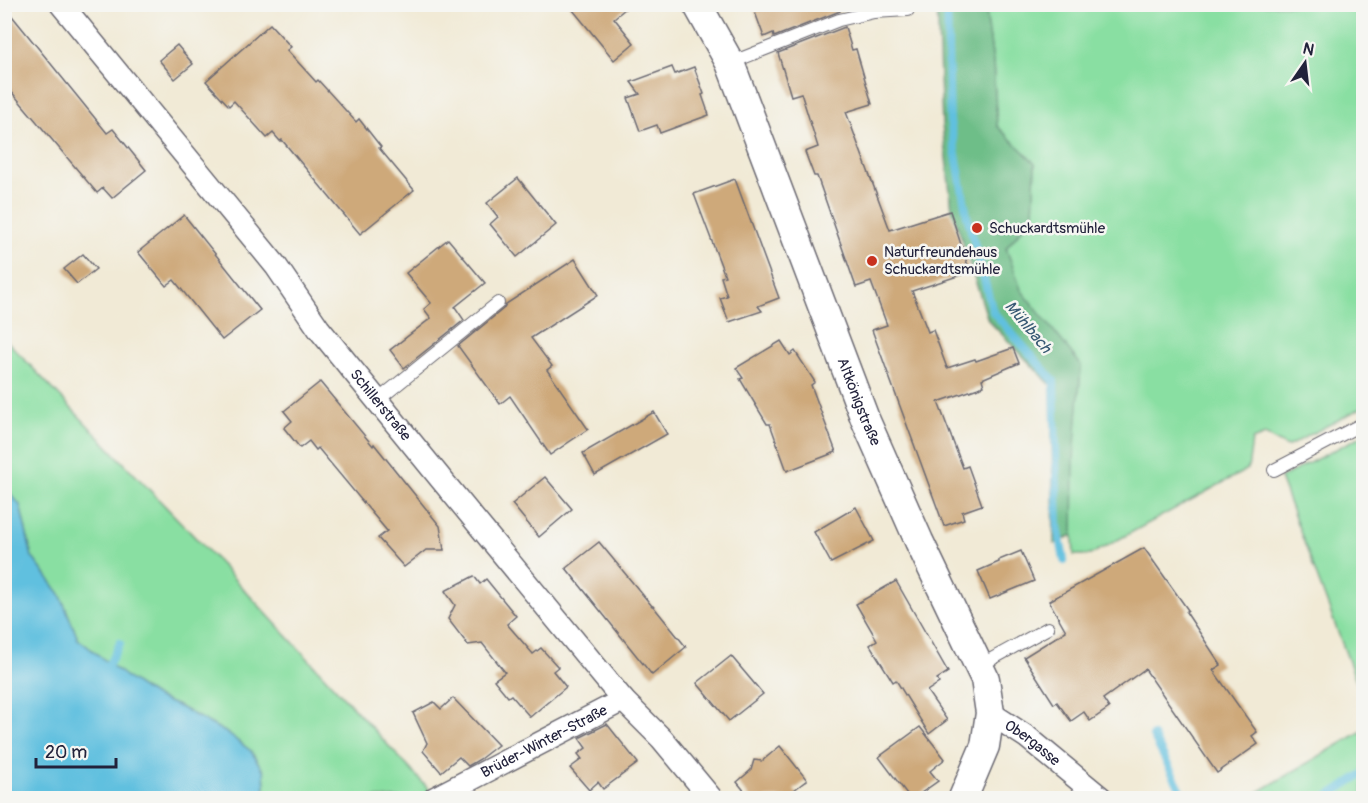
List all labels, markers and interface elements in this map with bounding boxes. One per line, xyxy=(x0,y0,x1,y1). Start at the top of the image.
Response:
north arrow xyxy=(1275,33,1335,93)
text: N xyxy=(1301,38,1316,60)
place label: Schuckardtsmühle xyxy=(989,219,1106,238)
marker: Schuckardtsmühle xyxy=(970,221,984,235)
place label: Naturfreundehaus Schuckardtsmühle xyxy=(884,243,1001,279)
marker: Naturfreundehaus Schuckardtsmühle xyxy=(865,254,879,268)
water label: Mühlbach xyxy=(1000,297,1057,358)
street label: Altkönigstraße xyxy=(833,355,885,449)
street label: Schillerstraße xyxy=(346,365,416,445)
street label: Brüder-Winter-Straße xyxy=(478,700,611,782)
street label: Obergasse xyxy=(1001,716,1065,770)
scale bar xyxy=(36,731,116,769)
text: 20 m xyxy=(45,741,87,764)

